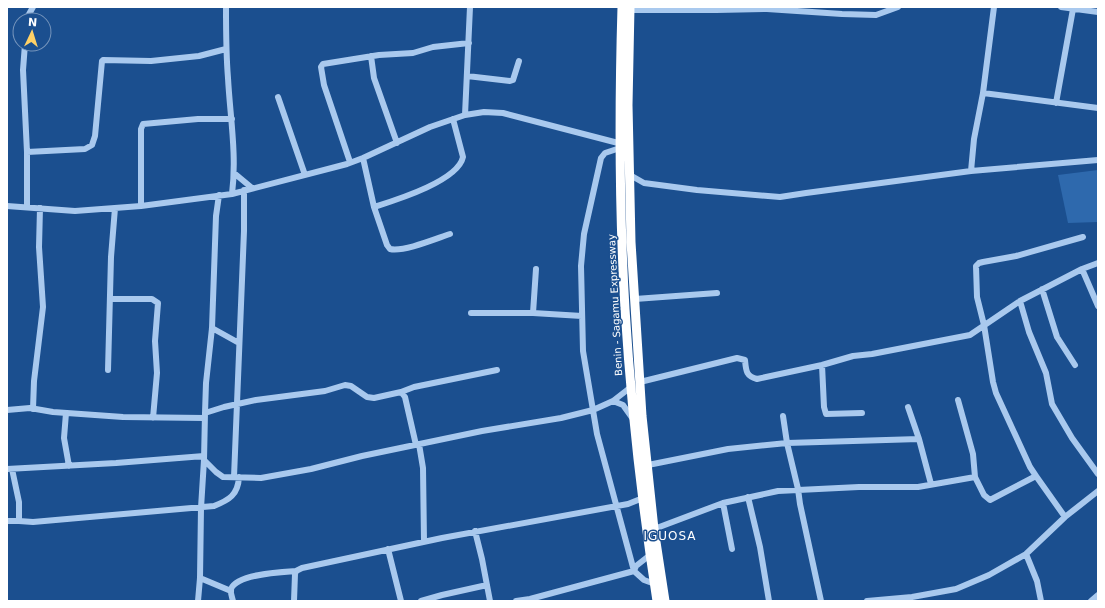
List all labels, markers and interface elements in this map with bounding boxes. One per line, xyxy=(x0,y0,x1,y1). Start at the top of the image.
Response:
north arrow xyxy=(12,12,52,52)
text: N xyxy=(28,16,38,29)
street label: Benin - Sagamu Expressway xyxy=(606,234,624,376)
district label: IGUOSA xyxy=(643,529,697,543)

